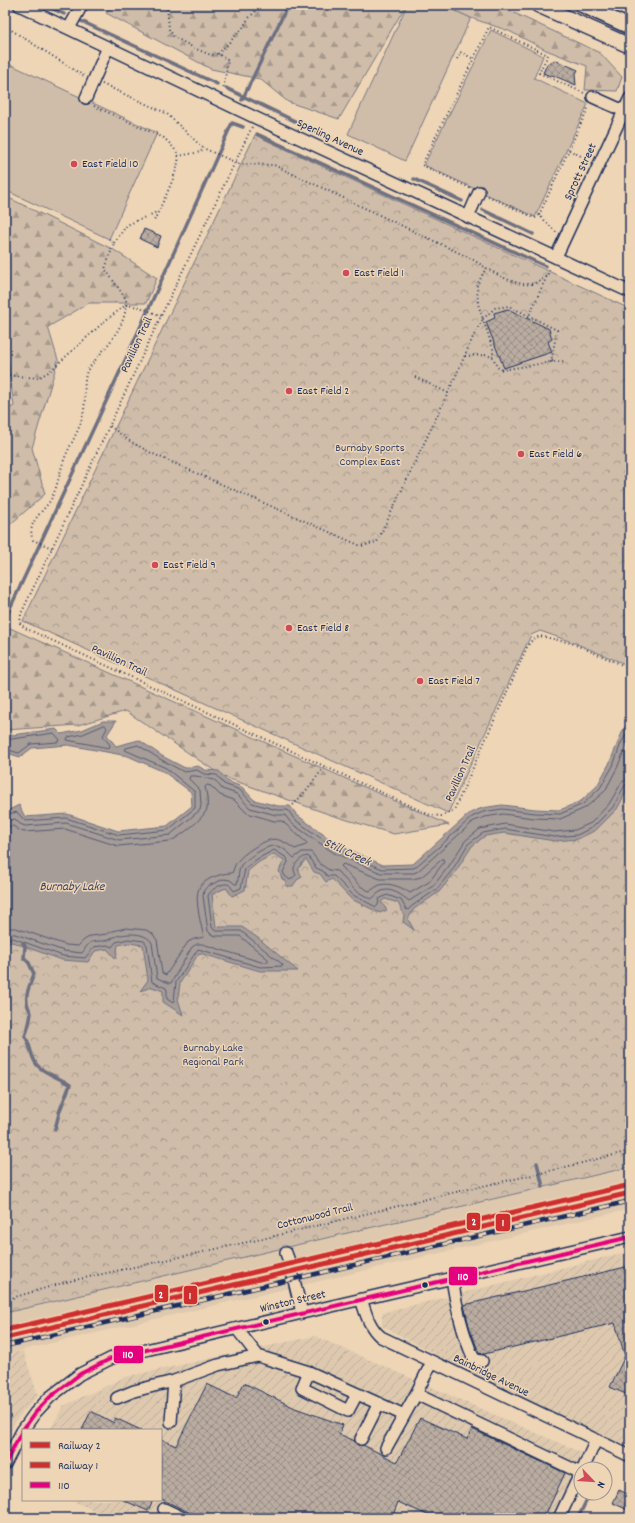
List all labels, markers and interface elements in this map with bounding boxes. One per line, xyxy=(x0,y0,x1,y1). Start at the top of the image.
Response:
street label: Sperling Avenue xyxy=(294,115,366,161)
street label: Sprott Street xyxy=(560,140,602,203)
place label: East Field 10 xyxy=(82,156,139,173)
marker: East Field 10 xyxy=(69,159,79,169)
place label: East Field 1 xyxy=(354,265,404,282)
marker: East Field 1 xyxy=(341,268,351,278)
street label: Pavillion Trail xyxy=(117,314,157,376)
place label: East Field 2 xyxy=(297,383,350,400)
marker: East Field 2 xyxy=(284,386,294,396)
park label: Burnaby Sports Complex East xyxy=(335,440,405,471)
place label: East Field 6 xyxy=(529,446,582,463)
marker: East Field 6 xyxy=(516,449,526,459)
place label: East Field 9 xyxy=(163,557,216,574)
marker: East Field 9 xyxy=(150,560,160,570)
place label: East Field 8 xyxy=(297,620,349,637)
marker: East Field 8 xyxy=(284,623,294,633)
street label: Pavillion Trail xyxy=(88,641,150,681)
place label: East Field 7 xyxy=(428,673,480,690)
marker: East Field 7 xyxy=(415,676,425,686)
street label: Pavillion Trail xyxy=(441,743,481,805)
water label: Still Creek xyxy=(320,834,375,873)
water label: Burnaby Lake xyxy=(39,878,106,897)
park label: Burnaby Lake Regional Park xyxy=(182,1040,244,1071)
street label: Cottonwood Trail xyxy=(275,1199,355,1235)
line badge: 2 xyxy=(466,1212,481,1231)
line badge: 1 xyxy=(495,1213,511,1232)
text: 2 xyxy=(472,1215,477,1231)
text: 1 xyxy=(502,1216,504,1232)
line badge: 110 xyxy=(448,1266,478,1286)
text: 110 xyxy=(458,1270,468,1286)
unlabelled marker xyxy=(420,1280,430,1290)
line badge: 2 xyxy=(154,1284,169,1303)
line badge: 1 xyxy=(183,1285,198,1305)
street label: Winston Street xyxy=(258,1286,328,1318)
text: 2 xyxy=(159,1288,164,1304)
text: 1 xyxy=(189,1289,191,1305)
unlabelled marker xyxy=(261,1317,271,1327)
line badge: 110 xyxy=(113,1345,144,1364)
text: 110 xyxy=(123,1348,133,1364)
street label: Bainbridge Avenue xyxy=(450,1350,532,1402)
legend xyxy=(22,1429,162,1501)
text: Railway 2 xyxy=(58,1438,101,1455)
text: Railway 1 xyxy=(58,1458,98,1475)
north arrow xyxy=(573,1461,613,1501)
text: 110 xyxy=(58,1478,70,1495)
text: N xyxy=(592,1479,609,1491)

